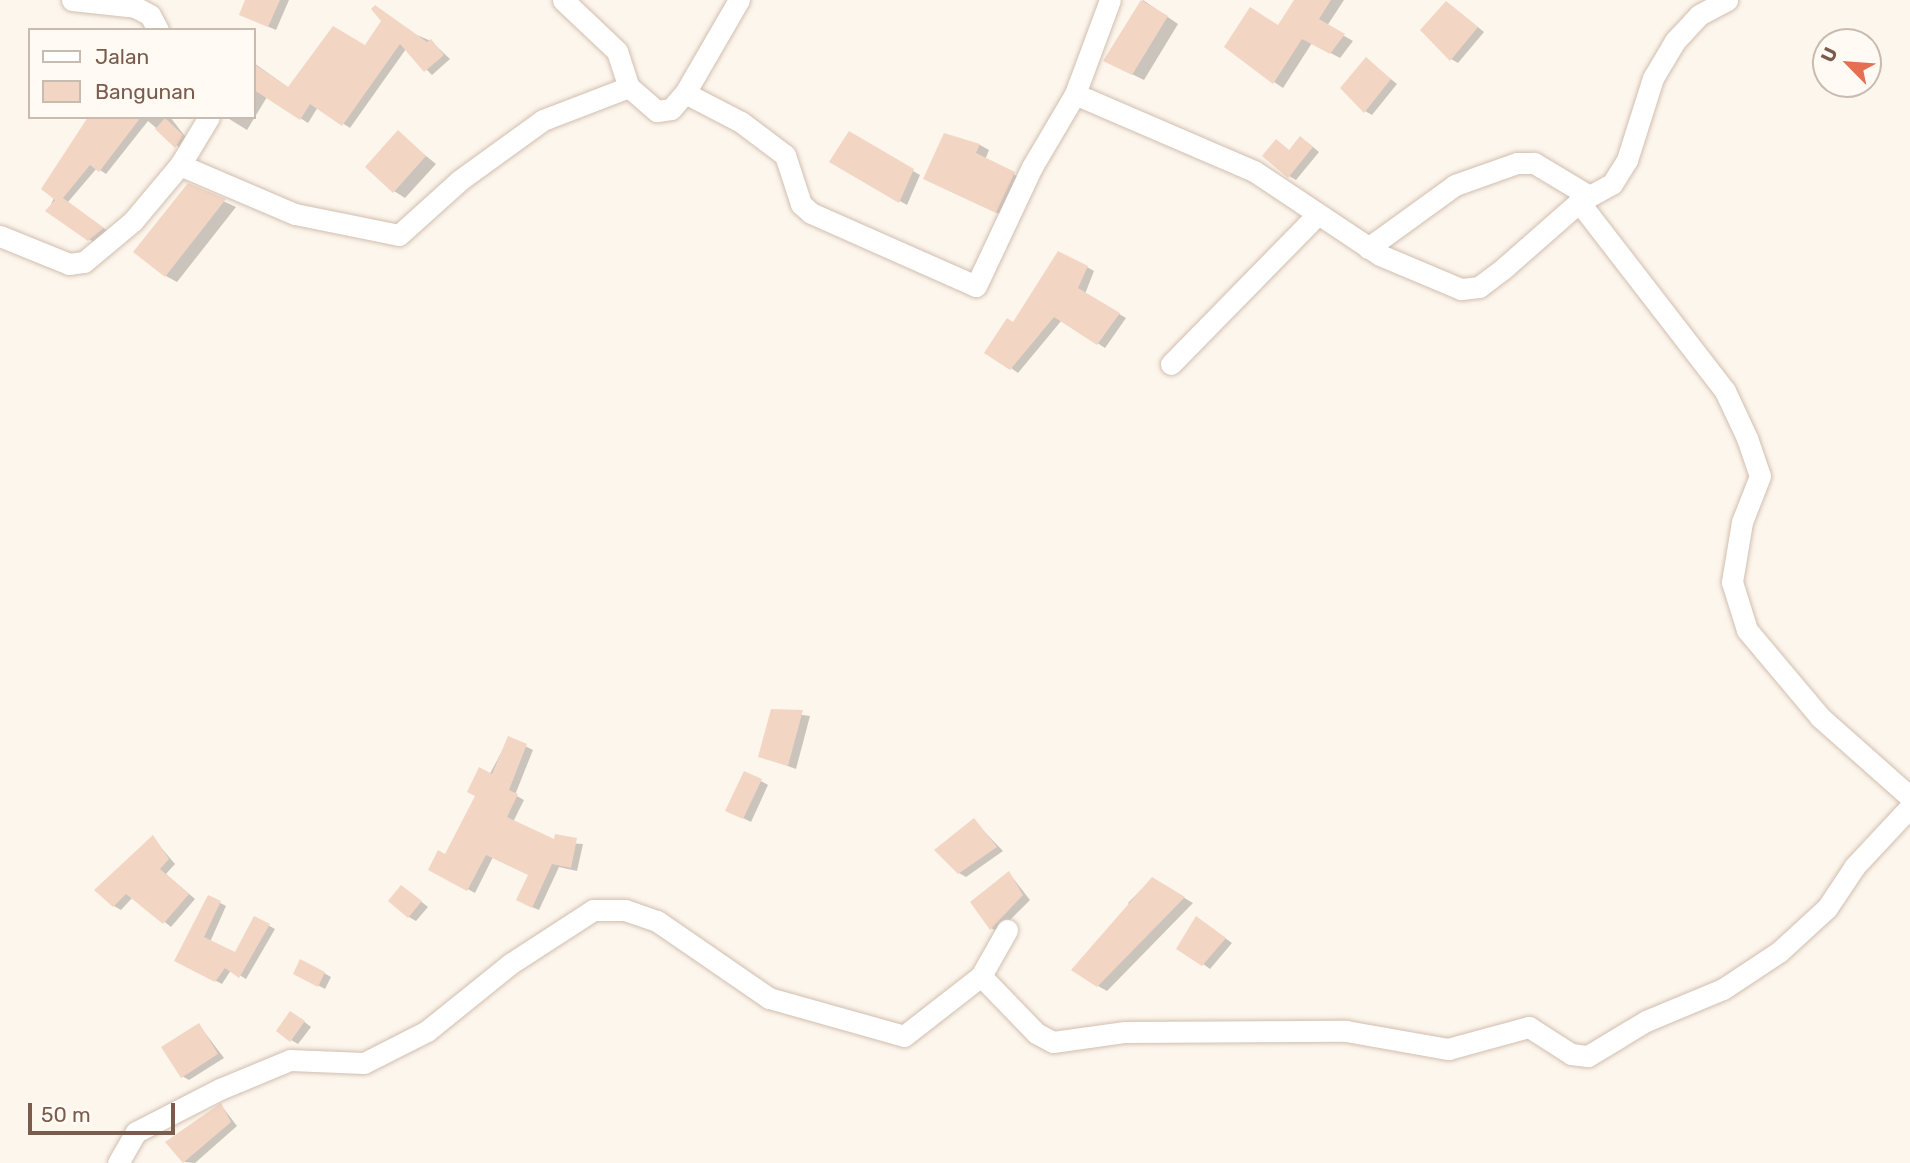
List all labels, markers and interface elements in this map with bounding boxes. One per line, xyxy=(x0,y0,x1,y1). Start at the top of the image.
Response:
legend xyxy=(28,28,256,119)
north arrow xyxy=(1812,28,1882,98)
text: Jalan xyxy=(95,44,149,69)
text: U xyxy=(1816,44,1843,66)
text: Bangunan xyxy=(95,79,196,104)
scale bar xyxy=(32,1090,178,1134)
text: 50 m xyxy=(41,1102,91,1127)

